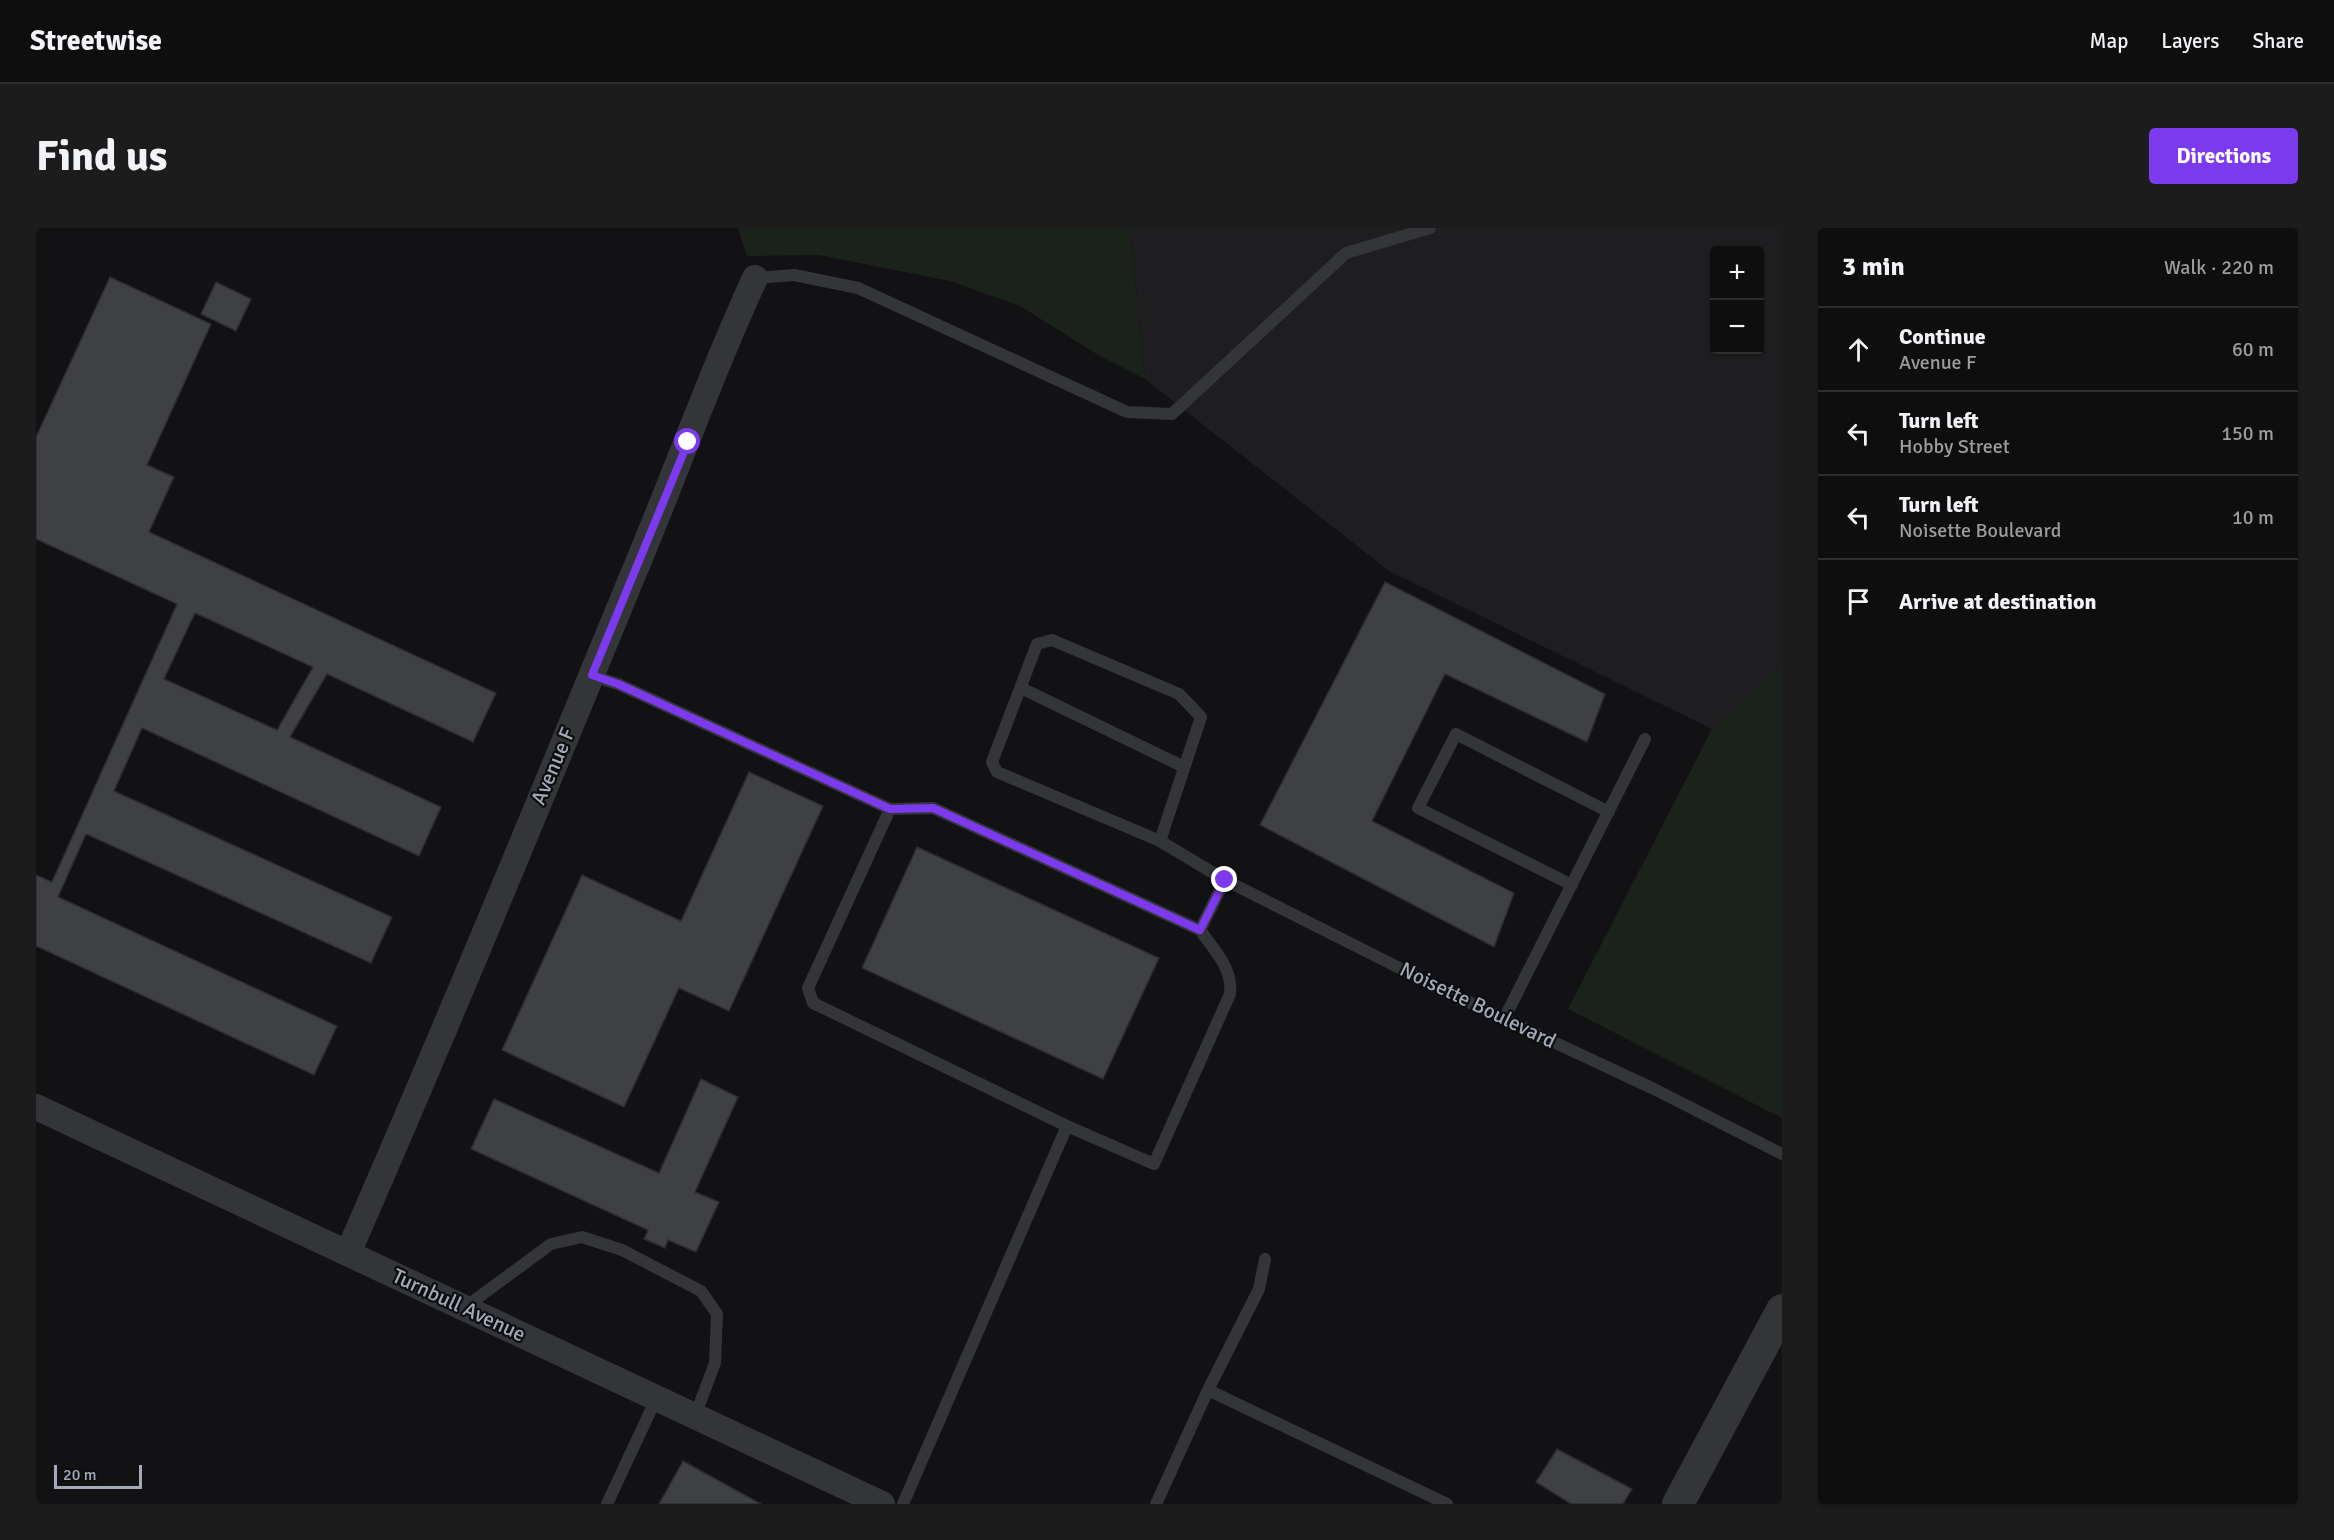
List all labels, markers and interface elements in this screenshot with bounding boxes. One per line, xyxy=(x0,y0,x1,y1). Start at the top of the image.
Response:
text: Streetwise xyxy=(30,24,162,58)
text: Map xyxy=(2090,28,2128,54)
text: Layers xyxy=(2161,28,2219,54)
text: Share xyxy=(2252,28,2304,54)
button: Directions xyxy=(2149,128,2298,184)
text: Find us xyxy=(36,131,167,182)
map controls xyxy=(1710,246,1764,354)
button: + xyxy=(1710,246,1764,300)
text: 3 min xyxy=(1842,251,1905,283)
text: Walk · 220 m xyxy=(2164,255,2274,280)
button: − xyxy=(1710,300,1764,354)
text: Continue xyxy=(1899,323,1986,350)
icon: ahead xyxy=(1842,333,1875,366)
text: 60 m xyxy=(2232,337,2274,362)
text: Avenue F xyxy=(1899,350,1976,375)
text: Turn left xyxy=(1899,407,1979,434)
icon: left xyxy=(1842,417,1875,450)
text: 150 m xyxy=(2221,421,2274,446)
route start xyxy=(674,428,700,454)
text: Hobby Street xyxy=(1899,434,2010,459)
text: Turn left xyxy=(1899,491,1979,518)
icon: left xyxy=(1842,501,1875,534)
text: 10 m xyxy=(2232,505,2274,530)
text: Noisette Boulevard xyxy=(1899,518,2061,543)
icon: arrive xyxy=(1842,585,1875,618)
text: Arrive at destination xyxy=(1899,588,2096,615)
street label: Avenue F xyxy=(525,723,581,808)
route end xyxy=(1211,866,1237,892)
street label: Noisette Boulevard xyxy=(1396,956,1560,1054)
street label: Turnbull Avenue xyxy=(388,1263,530,1347)
scale bar xyxy=(54,1462,142,1490)
text: 20 m xyxy=(63,1465,97,1485)

